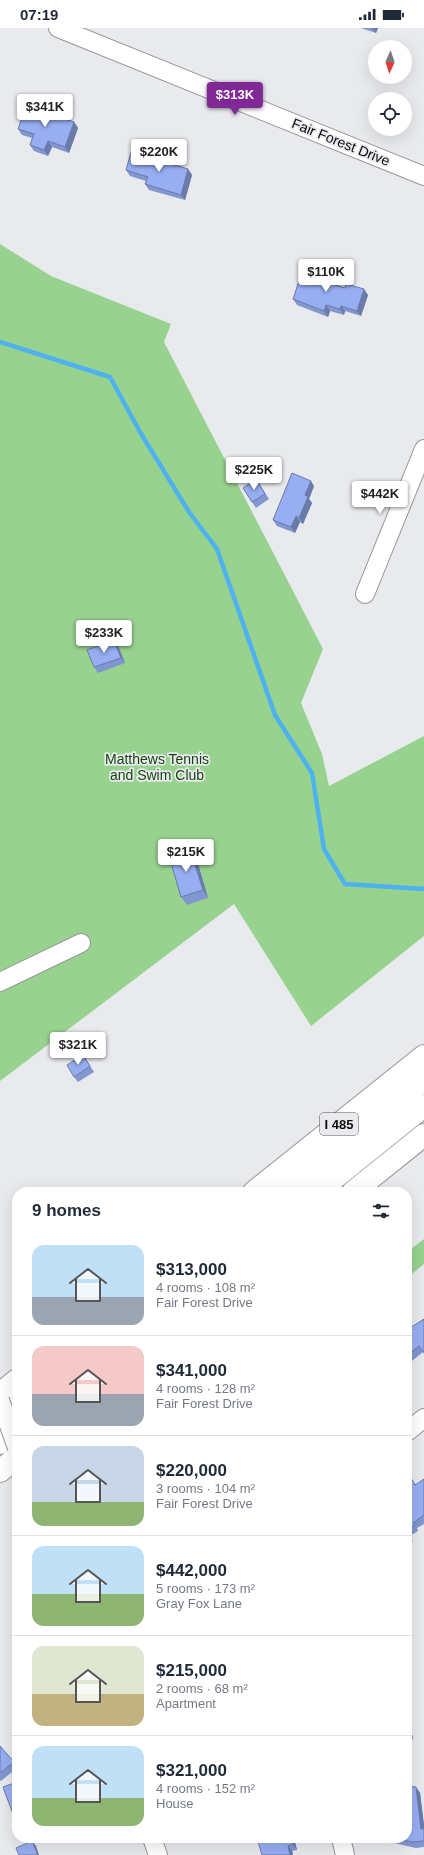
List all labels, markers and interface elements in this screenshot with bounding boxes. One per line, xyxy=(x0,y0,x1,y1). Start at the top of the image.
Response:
text: 07:19 xyxy=(20,6,58,23)
north arrow xyxy=(368,40,412,84)
map controls xyxy=(368,40,412,136)
pin: $313K xyxy=(207,82,263,116)
text: $313K xyxy=(216,87,254,102)
button: locate xyxy=(368,92,412,136)
pin: $341K xyxy=(17,94,73,128)
text: $341K xyxy=(26,99,64,114)
street label: Fair Forest Drive xyxy=(290,115,393,169)
pin: $220K xyxy=(131,139,187,173)
text: $220K xyxy=(140,144,178,159)
pin: $110K xyxy=(298,259,354,293)
text: $110K xyxy=(307,264,345,279)
pin: $225K xyxy=(226,457,282,491)
text: $225K xyxy=(235,462,273,477)
pin: $442K xyxy=(352,481,408,515)
text: $442K xyxy=(361,486,399,501)
pin: $233K xyxy=(76,620,132,654)
text: $233K xyxy=(85,625,123,640)
park label: Matthews Tennis and Swim Club xyxy=(105,751,209,783)
pin: $215K xyxy=(158,839,214,873)
text: $215K xyxy=(167,844,205,859)
pin: $321K xyxy=(50,1032,106,1066)
text: $321K xyxy=(59,1037,97,1052)
road number: I 485 xyxy=(320,1113,358,1135)
icon: filters xyxy=(370,1200,392,1222)
text: 9 homes xyxy=(32,1201,101,1220)
text: $313,000 xyxy=(156,1260,227,1279)
icon: home xyxy=(64,1261,112,1309)
text: 4 rooms · 108 m² xyxy=(156,1280,255,1295)
text: Fair Forest Drive xyxy=(156,1295,253,1310)
text: $341,000 xyxy=(156,1361,227,1380)
icon: home xyxy=(64,1362,112,1410)
text: 4 rooms · 128 m² xyxy=(156,1381,255,1396)
text: Fair Forest Drive xyxy=(156,1396,253,1411)
text: $220,000 xyxy=(156,1461,227,1480)
icon: home xyxy=(64,1462,112,1510)
text: 3 rooms · 104 m² xyxy=(156,1481,255,1496)
text: Fair Forest Drive xyxy=(156,1496,253,1511)
text: $442,000 xyxy=(156,1561,227,1580)
icon: home xyxy=(64,1562,112,1610)
text: 5 rooms · 173 m² xyxy=(156,1581,255,1596)
text: Gray Fox Lane xyxy=(156,1596,242,1611)
text: $215,000 xyxy=(156,1661,227,1680)
icon: home xyxy=(64,1662,112,1710)
text: 2 rooms · 68 m² xyxy=(156,1681,248,1696)
text: Apartment xyxy=(156,1696,216,1711)
text: $321,000 xyxy=(156,1761,227,1780)
icon: home xyxy=(64,1762,112,1810)
text: 4 rooms · 152 m² xyxy=(156,1781,255,1796)
text: House xyxy=(156,1796,194,1811)

